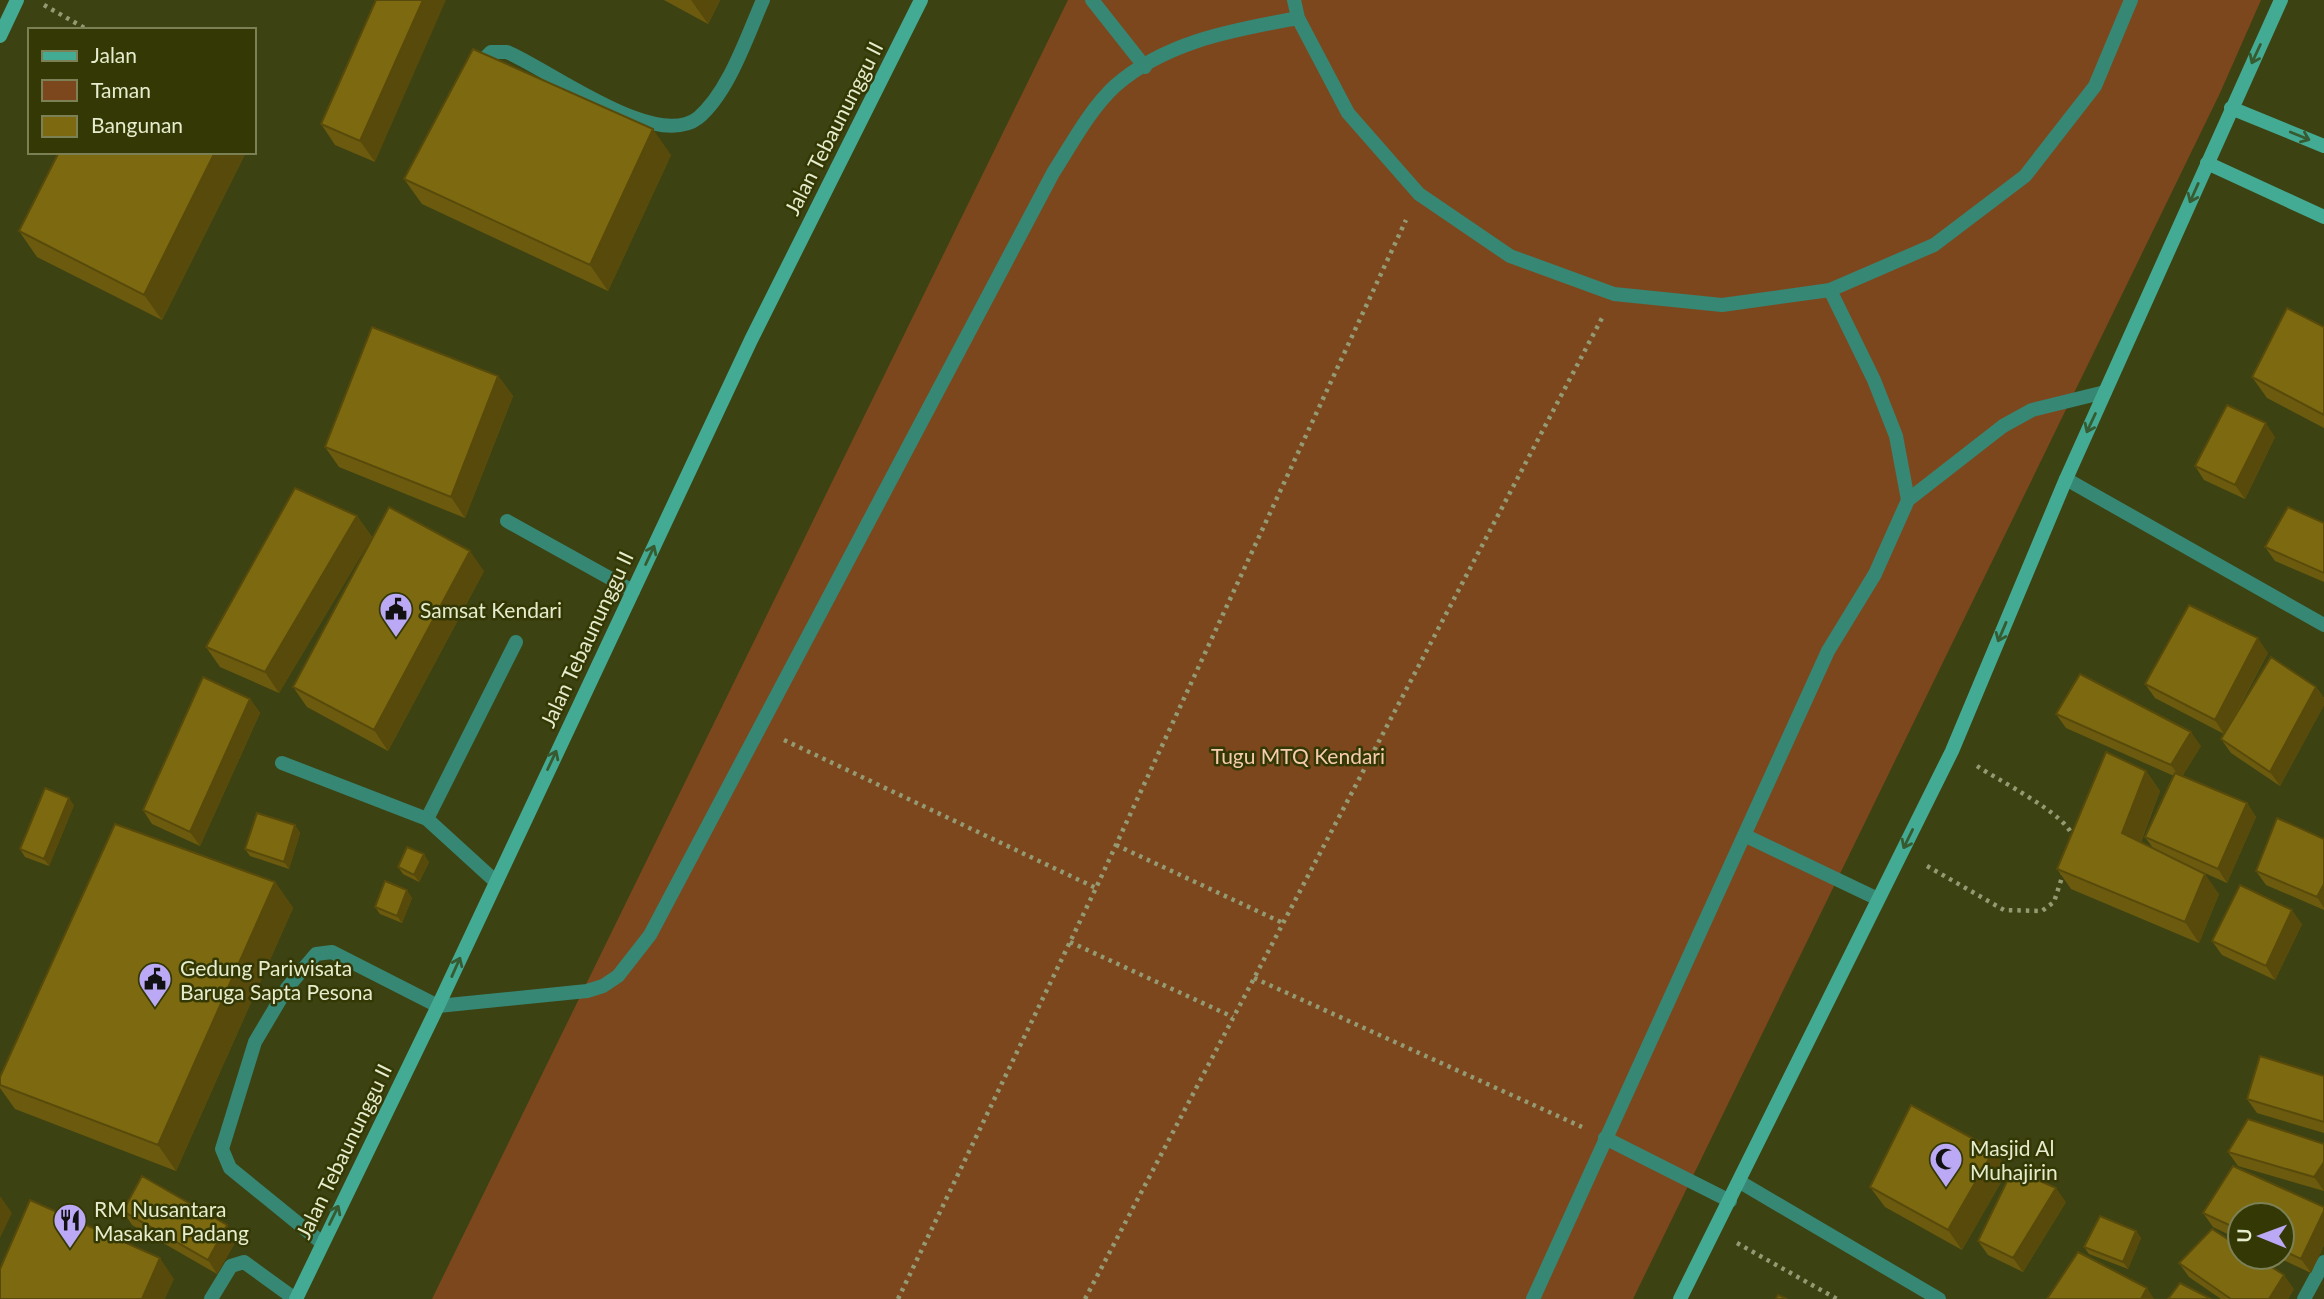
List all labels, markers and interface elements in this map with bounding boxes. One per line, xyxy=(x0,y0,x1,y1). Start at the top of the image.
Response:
legend xyxy=(28,28,256,154)
street label: Jalan Tebaununggu II xyxy=(778,37,888,219)
text: Jalan xyxy=(91,42,137,67)
one-way arrow xyxy=(2249,43,2263,64)
text: Taman xyxy=(91,77,151,102)
text: Bangunan xyxy=(91,112,183,137)
one-way arrow xyxy=(2289,131,2311,144)
one-way arrow xyxy=(2187,182,2200,203)
one-way arrow xyxy=(2084,412,2097,433)
one-way arrow xyxy=(643,545,657,566)
street label: Jalan Tebaununggu II xyxy=(534,547,638,731)
public building icon: Samsat Kendari xyxy=(377,590,415,639)
place label: Samsat Kendari xyxy=(420,597,562,622)
one-way arrow xyxy=(1995,621,2008,642)
park label: Tugu MTQ Kendari xyxy=(1211,743,1385,768)
one-way arrow xyxy=(546,750,559,771)
one-way arrow xyxy=(1901,828,1915,849)
place label: Gedung Pariwisata Baruga Sapta Pesona xyxy=(180,955,373,1004)
one-way arrow xyxy=(450,956,463,978)
public building icon: Gedung Pariwisata Baruga Sapta Pesona xyxy=(136,960,174,1009)
street label: Jalan Tebaununggu II xyxy=(290,1060,396,1242)
place label: Masjid Al Muhajirin xyxy=(1970,1135,2058,1184)
mosque icon: Masjid Al Muhajirin xyxy=(1927,1140,1965,1189)
place label: RM Nusantara Masakan Padang xyxy=(94,1196,249,1245)
restaurant icon: RM Nusantara Masakan Padang xyxy=(51,1201,89,1250)
north arrow xyxy=(2226,1201,2296,1271)
one-way arrow xyxy=(328,1205,342,1226)
text: U xyxy=(2232,1228,2255,1243)

